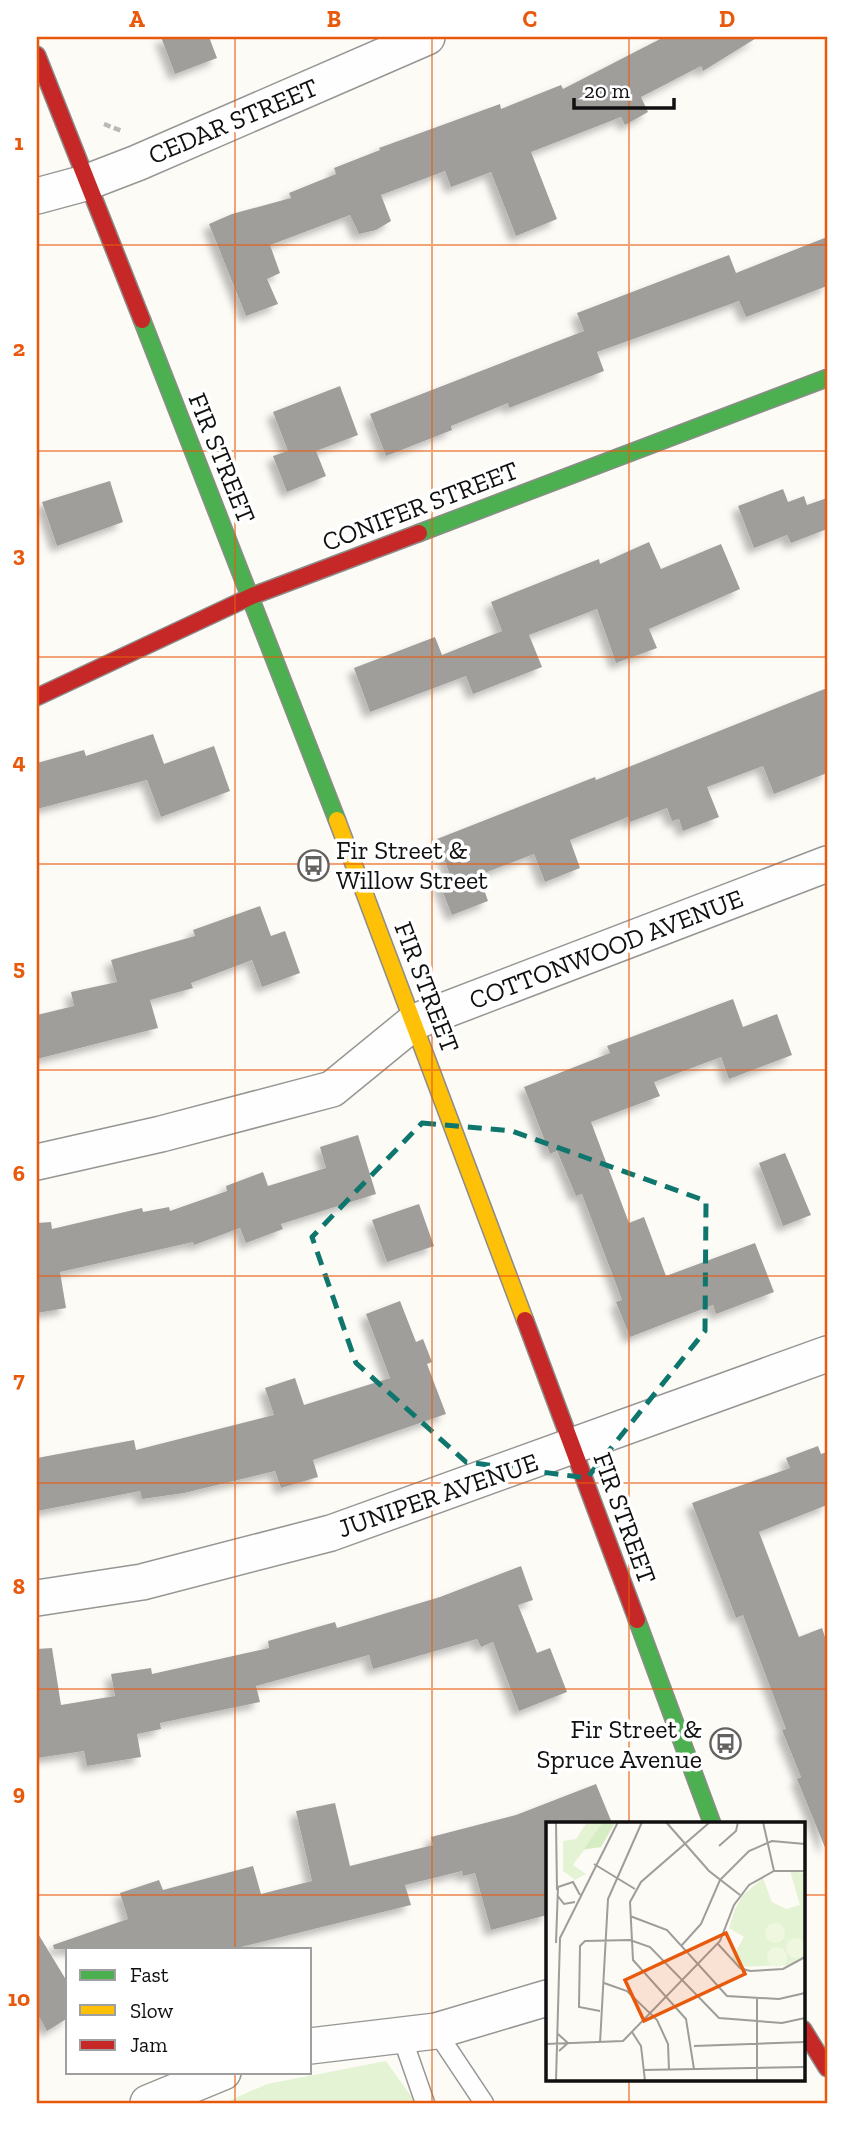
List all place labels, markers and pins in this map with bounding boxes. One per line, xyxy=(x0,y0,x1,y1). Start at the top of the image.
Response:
place label: Fir Street & Willow Street xyxy=(336,834,488,896)
bus stop icon: Fir Street & Willow Street xyxy=(296,848,330,882)
place label: Fir Street & Spruce Avenue xyxy=(537,1713,702,1775)
bus stop icon: Fir Street & Spruce Avenue xyxy=(708,1727,742,1761)

